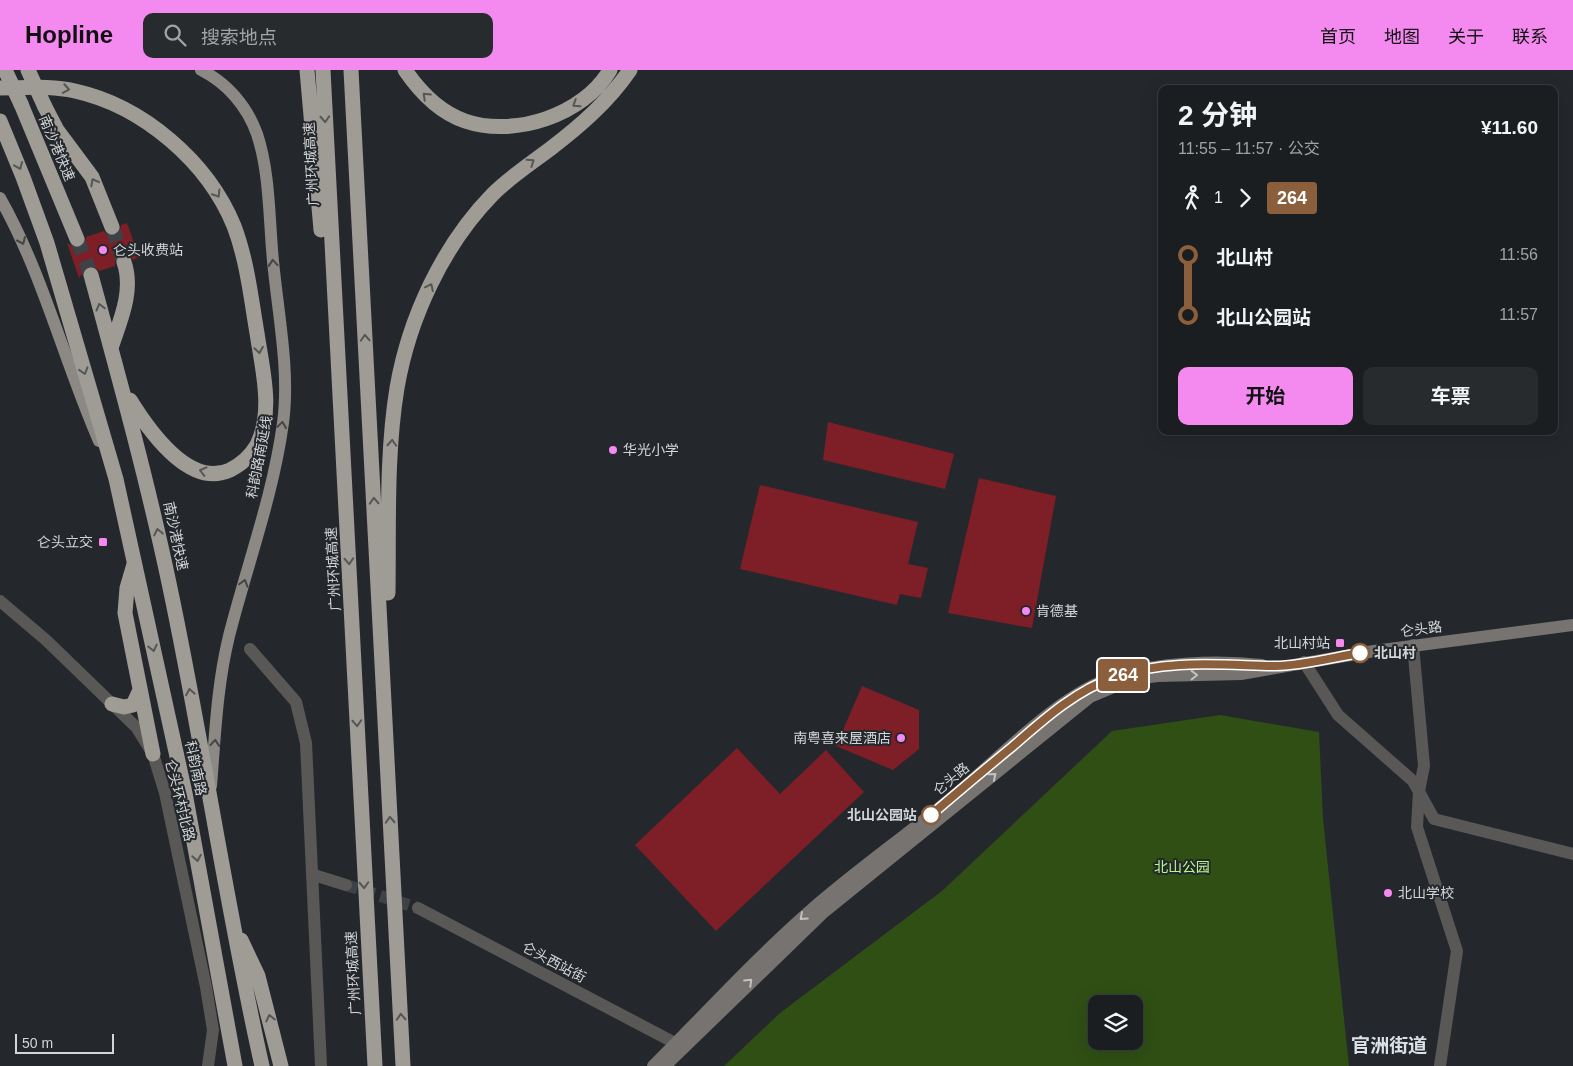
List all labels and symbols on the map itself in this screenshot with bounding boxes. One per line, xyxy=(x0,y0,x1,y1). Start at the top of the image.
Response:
one-way arrow xyxy=(62,84,70,94)
one-way arrow xyxy=(423,93,432,102)
one-way arrow xyxy=(572,98,582,107)
street label: 南沙港快速 xyxy=(36,113,78,183)
one-way arrow xyxy=(320,115,330,123)
street label: 广州环城高速 xyxy=(301,122,321,206)
one-way arrow xyxy=(526,159,535,168)
one-way arrow xyxy=(12,161,23,170)
one-way arrow xyxy=(90,178,100,187)
one-way arrow xyxy=(210,189,220,198)
one-way arrow xyxy=(16,236,27,245)
place label: 仑头收费站 xyxy=(113,242,183,258)
marker: 仑头收费站 xyxy=(97,244,109,256)
one-way arrow xyxy=(268,259,279,267)
one-way arrow xyxy=(424,283,434,292)
one-way arrow xyxy=(95,303,106,312)
one-way arrow xyxy=(360,334,371,342)
one-way arrow xyxy=(254,345,264,354)
one-way arrow xyxy=(79,366,89,374)
street label: 科韵路南延线 xyxy=(243,414,275,500)
one-way arrow xyxy=(276,421,287,429)
one-way arrow xyxy=(387,439,398,447)
place label: 华光小学 xyxy=(623,442,679,458)
marker: 华光小学 xyxy=(607,444,619,456)
one-way arrow xyxy=(198,466,207,477)
one-way arrow xyxy=(368,496,379,504)
street label: 南沙港快速 xyxy=(161,500,191,572)
street label: 广州环城高速 xyxy=(323,527,343,611)
one-way arrow xyxy=(153,528,164,537)
place label: 仑头立交 xyxy=(37,534,93,550)
marker: 仑头立交 xyxy=(97,536,109,548)
one-way arrow xyxy=(343,557,354,565)
one-way arrow xyxy=(239,580,249,588)
place label: 肯德基 xyxy=(1036,603,1078,619)
marker: 肯德基 xyxy=(1020,605,1032,617)
street label: 仑头路 xyxy=(1399,618,1443,640)
place label: 北山村站 xyxy=(1274,635,1330,651)
marker: 北山村站 xyxy=(1334,637,1346,649)
one-way arrow xyxy=(147,643,158,652)
marker: 北山村 xyxy=(1350,643,1370,663)
place label: 北山村 xyxy=(1374,645,1416,661)
line badge: 264 xyxy=(1094,659,1152,691)
one-way arrow xyxy=(1190,670,1198,680)
one-way arrow xyxy=(185,687,195,696)
one-way arrow xyxy=(351,719,362,727)
place label: 南粤喜来屋酒店 xyxy=(793,730,891,746)
marker: 南粤喜来屋酒店 xyxy=(895,732,907,744)
one-way arrow xyxy=(209,738,220,746)
street label: 科韵南路 xyxy=(182,739,210,797)
street label: 仑头环村北路 xyxy=(162,757,198,843)
street label: 仑头路 xyxy=(930,759,972,799)
one-way arrow xyxy=(988,772,997,781)
marker: 北山公园站 xyxy=(921,805,941,825)
place label: 北山公园站 xyxy=(847,807,917,823)
one-way arrow xyxy=(385,816,396,824)
one-way arrow xyxy=(191,854,201,862)
park label: 北山公园 xyxy=(1154,859,1210,875)
one-way arrow xyxy=(359,881,370,889)
place label: 北山学校 xyxy=(1398,885,1454,901)
marker: 北山学校 xyxy=(1382,887,1394,899)
one-way arrow xyxy=(799,911,808,920)
street label: 广州环城高速 xyxy=(343,931,363,1015)
street label: 仑头西站街 xyxy=(519,939,589,985)
one-way arrow xyxy=(744,979,753,988)
one-way arrow xyxy=(395,1013,406,1021)
one-way arrow xyxy=(266,1014,276,1023)
scale bar xyxy=(15,1031,114,1054)
district label: 官洲街道 xyxy=(1351,1035,1427,1056)

